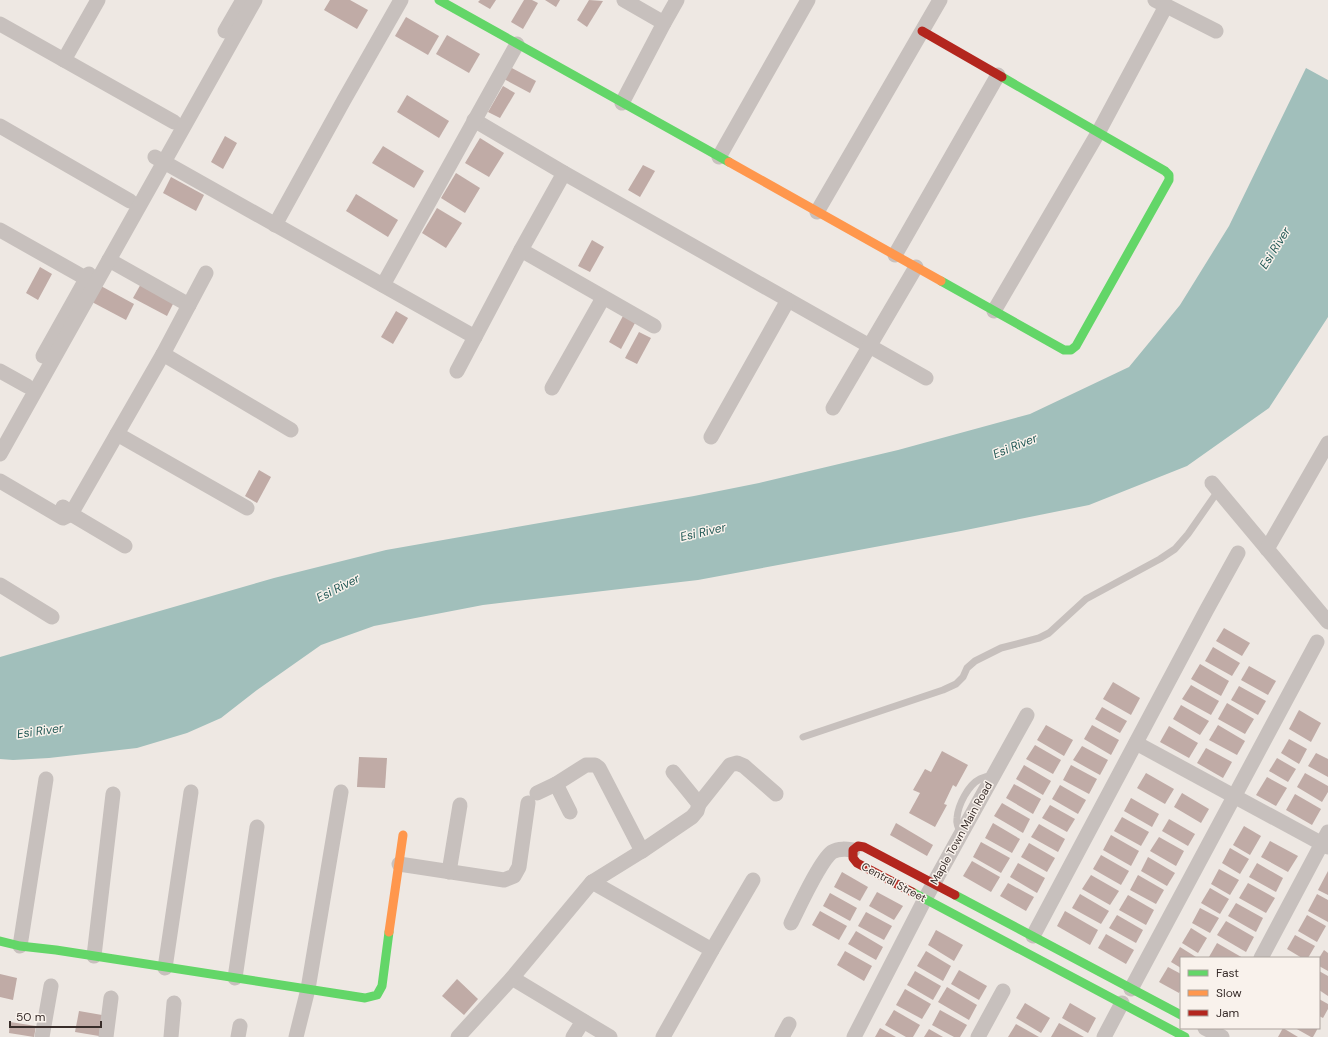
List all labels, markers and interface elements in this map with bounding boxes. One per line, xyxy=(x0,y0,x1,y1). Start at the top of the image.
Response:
water label: Esi River xyxy=(1256,224,1294,272)
water label: Esi River xyxy=(990,430,1040,462)
water label: Esi River xyxy=(679,519,728,545)
water label: Esi River xyxy=(314,570,363,606)
water label: Esi River xyxy=(16,720,65,742)
street label: Maple Town Main Road xyxy=(927,779,995,887)
street label: Central Street xyxy=(859,859,929,905)
legend xyxy=(1180,957,1320,1029)
text: Fast xyxy=(1216,965,1239,981)
text: Slow xyxy=(1216,985,1242,1001)
scale bar xyxy=(10,1003,101,1029)
text: Jam xyxy=(1216,1005,1239,1021)
text: 50 m xyxy=(16,1009,45,1025)

